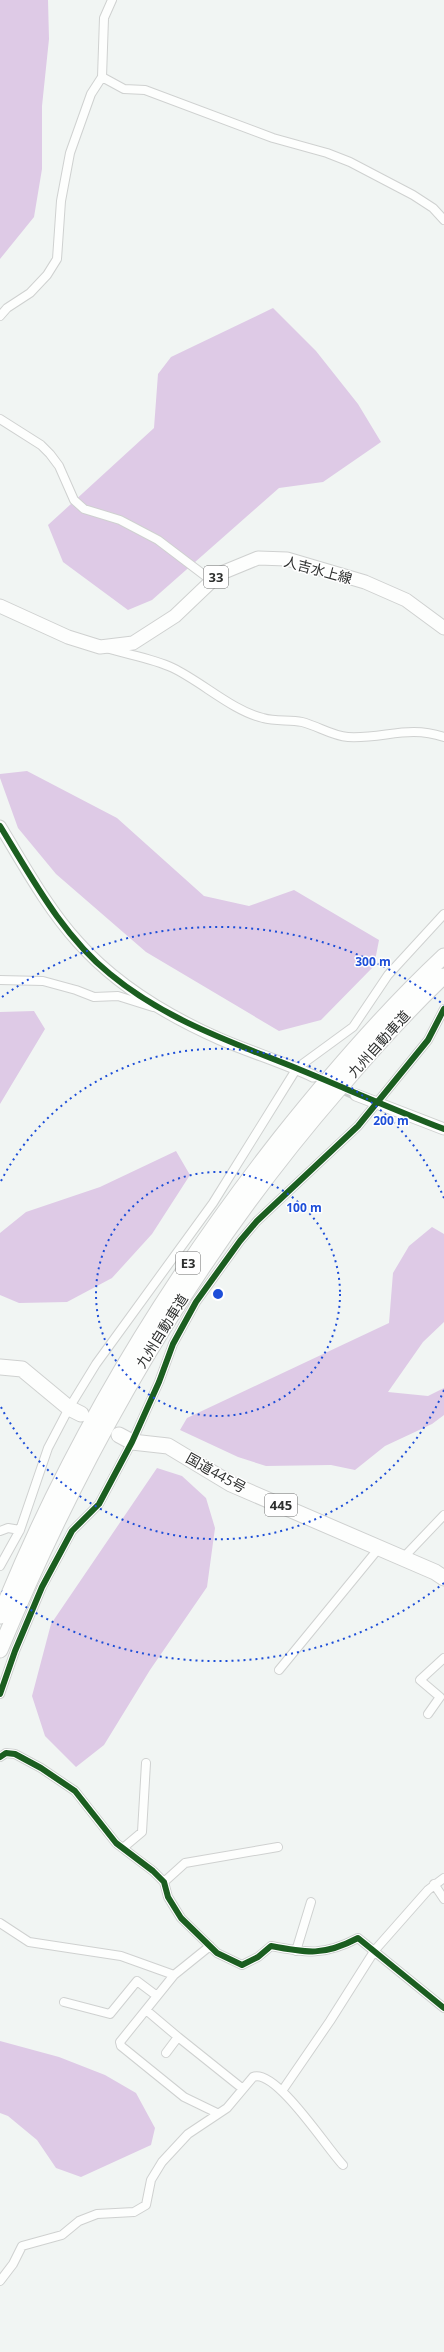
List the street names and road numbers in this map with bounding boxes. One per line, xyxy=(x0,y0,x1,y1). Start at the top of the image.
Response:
street label: 人吉水上線 xyxy=(282,551,354,588)
road number: 33 xyxy=(204,566,228,588)
street label: 九州自動車道 xyxy=(343,1006,414,1081)
road number: E3 xyxy=(176,1252,200,1274)
street label: 九州自動車道 xyxy=(131,1290,192,1371)
street label: 国道445号 xyxy=(183,1448,250,1497)
road number: 445 xyxy=(265,1494,297,1516)

